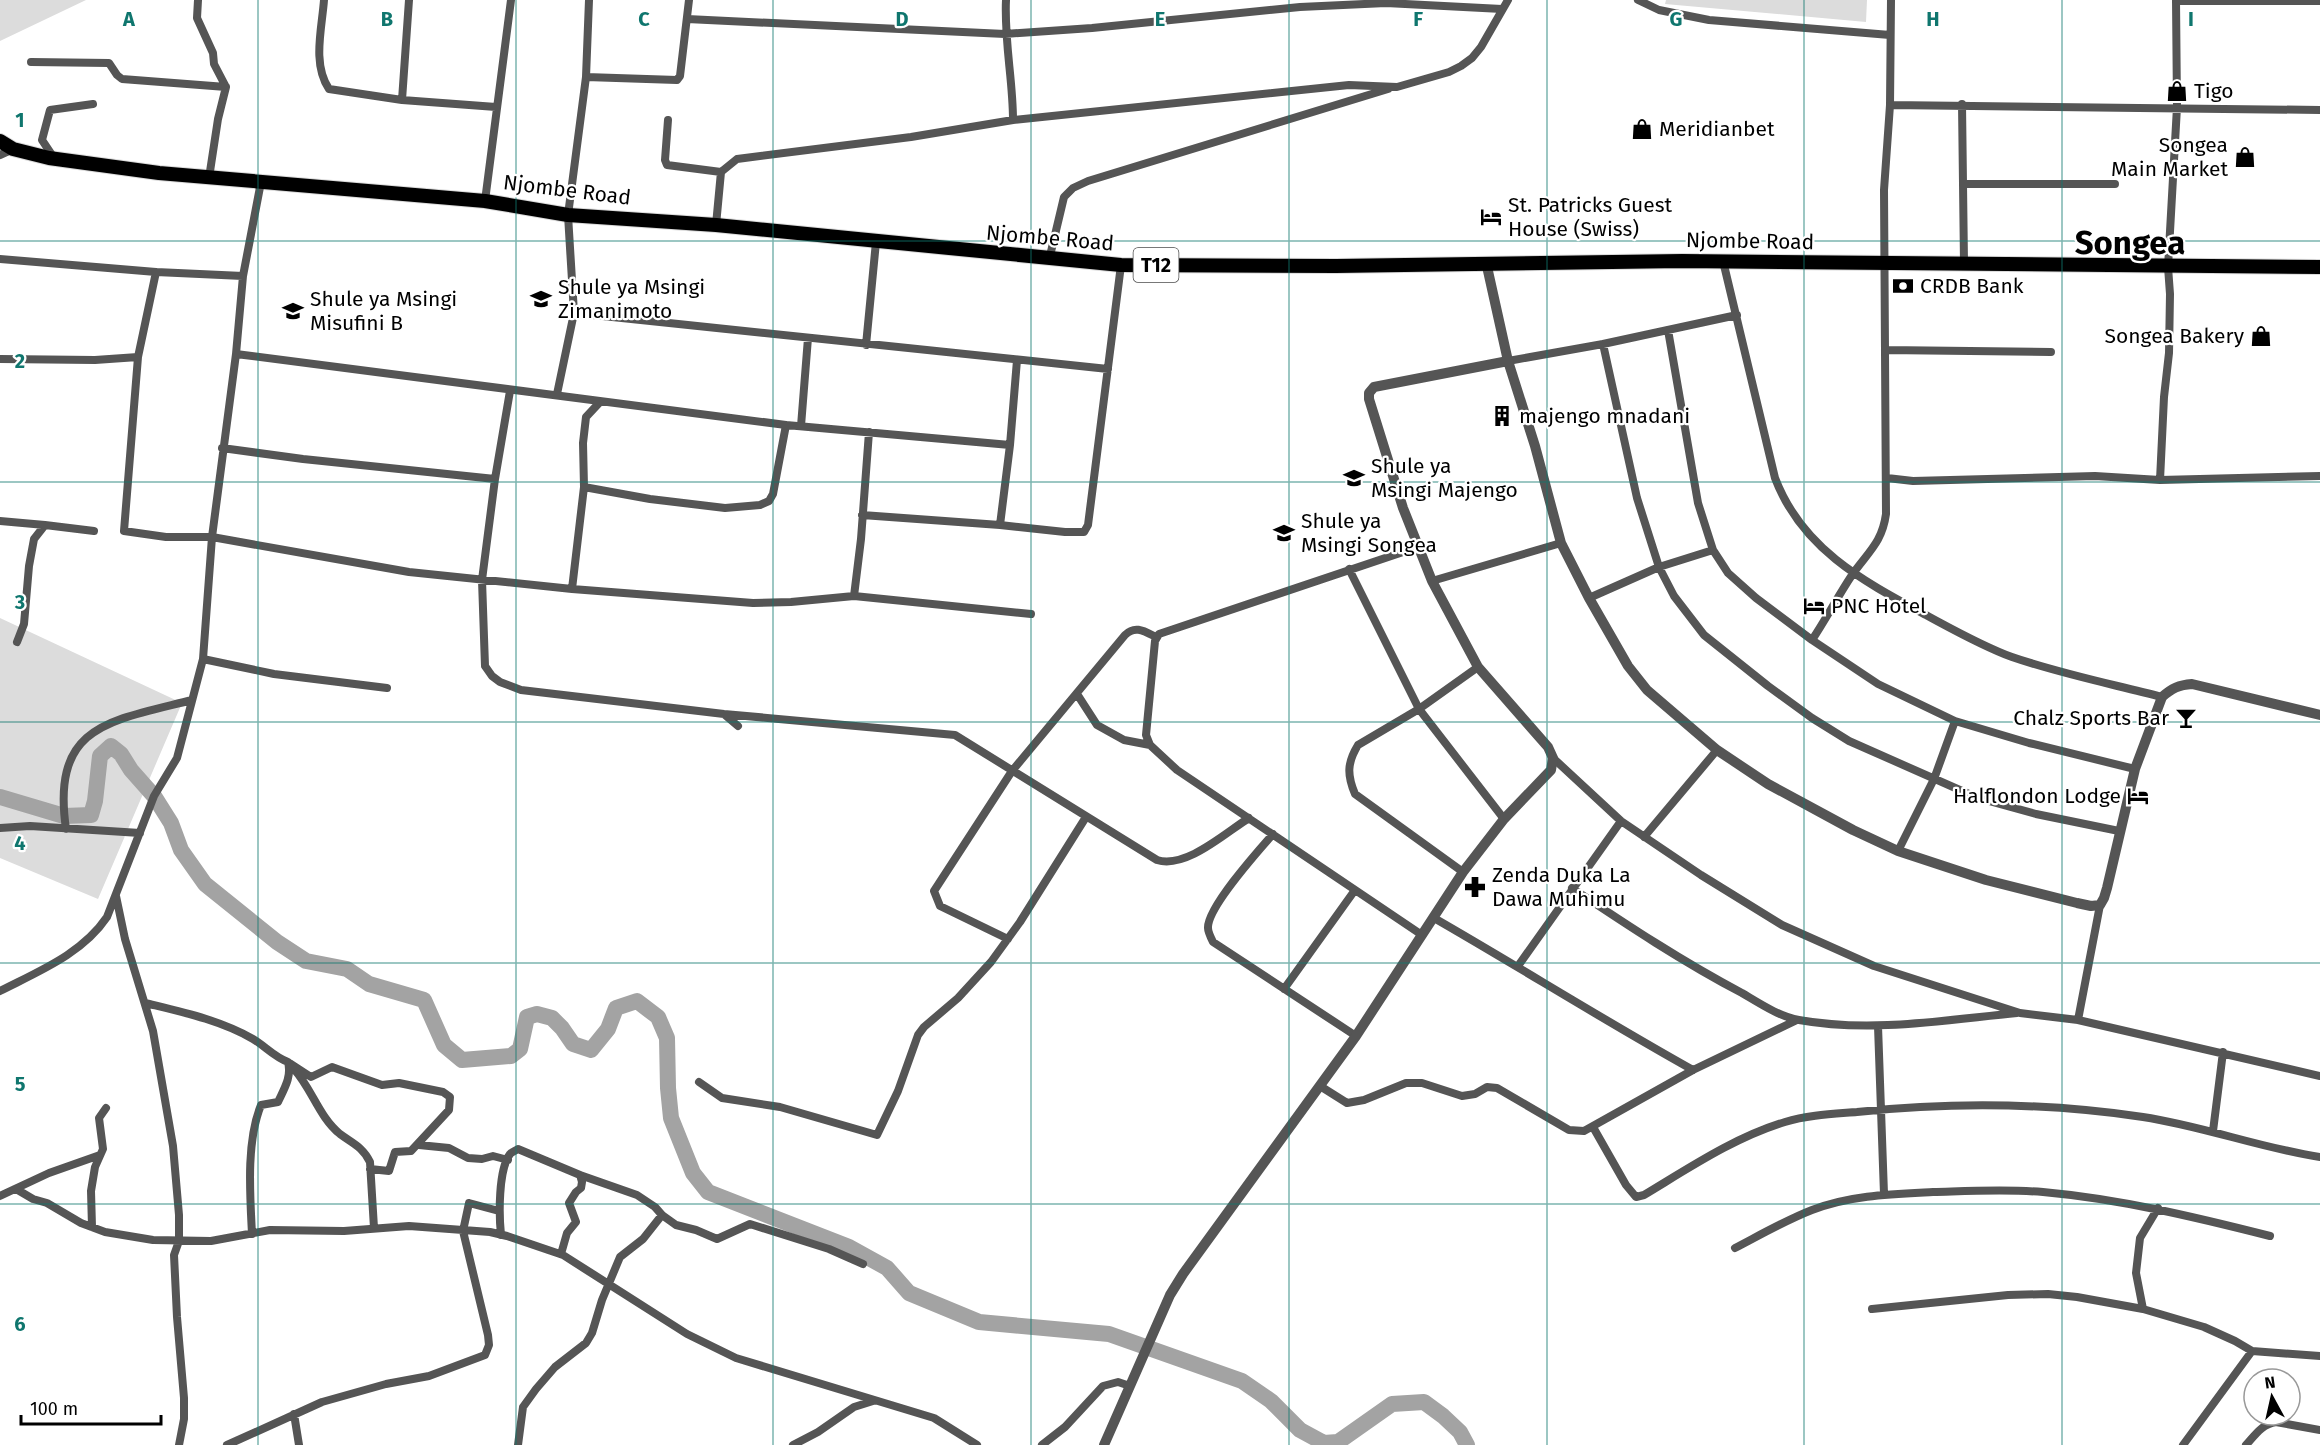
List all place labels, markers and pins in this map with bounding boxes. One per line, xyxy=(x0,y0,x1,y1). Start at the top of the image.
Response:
place label: Tigo xyxy=(2194,78,2234,104)
shop icon: Tigo xyxy=(2165,79,2189,103)
place label: Meridianbet xyxy=(1659,116,1775,142)
shop icon: Meridianbet xyxy=(1630,117,1654,141)
place label: Songea Main Market xyxy=(2111,132,2228,182)
shop icon: Songea Main Market xyxy=(2233,145,2257,169)
place label: St. Patricks Guest House (Swiss) xyxy=(1508,192,1673,242)
hotel icon: St. Patricks Guest House (Swiss) xyxy=(1479,205,1503,229)
place label: CRDB Bank xyxy=(1920,273,2024,299)
place label: Shule ya Msingi Zimanimoto xyxy=(558,274,705,324)
bank icon: CRDB Bank xyxy=(1891,274,1915,298)
place label: Shule ya Msingi Misufini B xyxy=(310,286,457,336)
school or university icon: Shule ya Msingi Zimanimoto xyxy=(529,287,553,311)
school or university icon: Shule ya Msingi Misufini B xyxy=(281,299,305,323)
place label: Songea Bakery xyxy=(2105,323,2245,349)
shop icon: Songea Bakery xyxy=(2249,324,2273,348)
place label: majengo mnadani xyxy=(1519,403,1690,429)
building icon: majengo mnadani xyxy=(1490,404,1514,428)
place label: Shule ya Msingi Majengo xyxy=(1371,453,1518,503)
school or university icon: Shule ya Msingi Majengo xyxy=(1342,466,1366,490)
place label: Shule ya Msingi Songea xyxy=(1301,508,1437,558)
school or university icon: Shule ya Msingi Songea xyxy=(1272,521,1296,545)
place label: PNC Hotel xyxy=(1831,593,1926,619)
hotel icon: PNC Hotel xyxy=(1802,594,1826,618)
place label: Chalz Sports Bar xyxy=(2013,705,2169,731)
bar icon: Chalz Sports Bar xyxy=(2174,706,2198,730)
place label: Halflondon Lodge xyxy=(1953,783,2121,809)
hotel icon: Halflondon Lodge xyxy=(2126,784,2150,808)
place label: Zenda Duka La Dawa Muhimu xyxy=(1492,862,1631,912)
pharmacy icon: Zenda Duka La Dawa Muhimu xyxy=(1463,875,1487,899)

